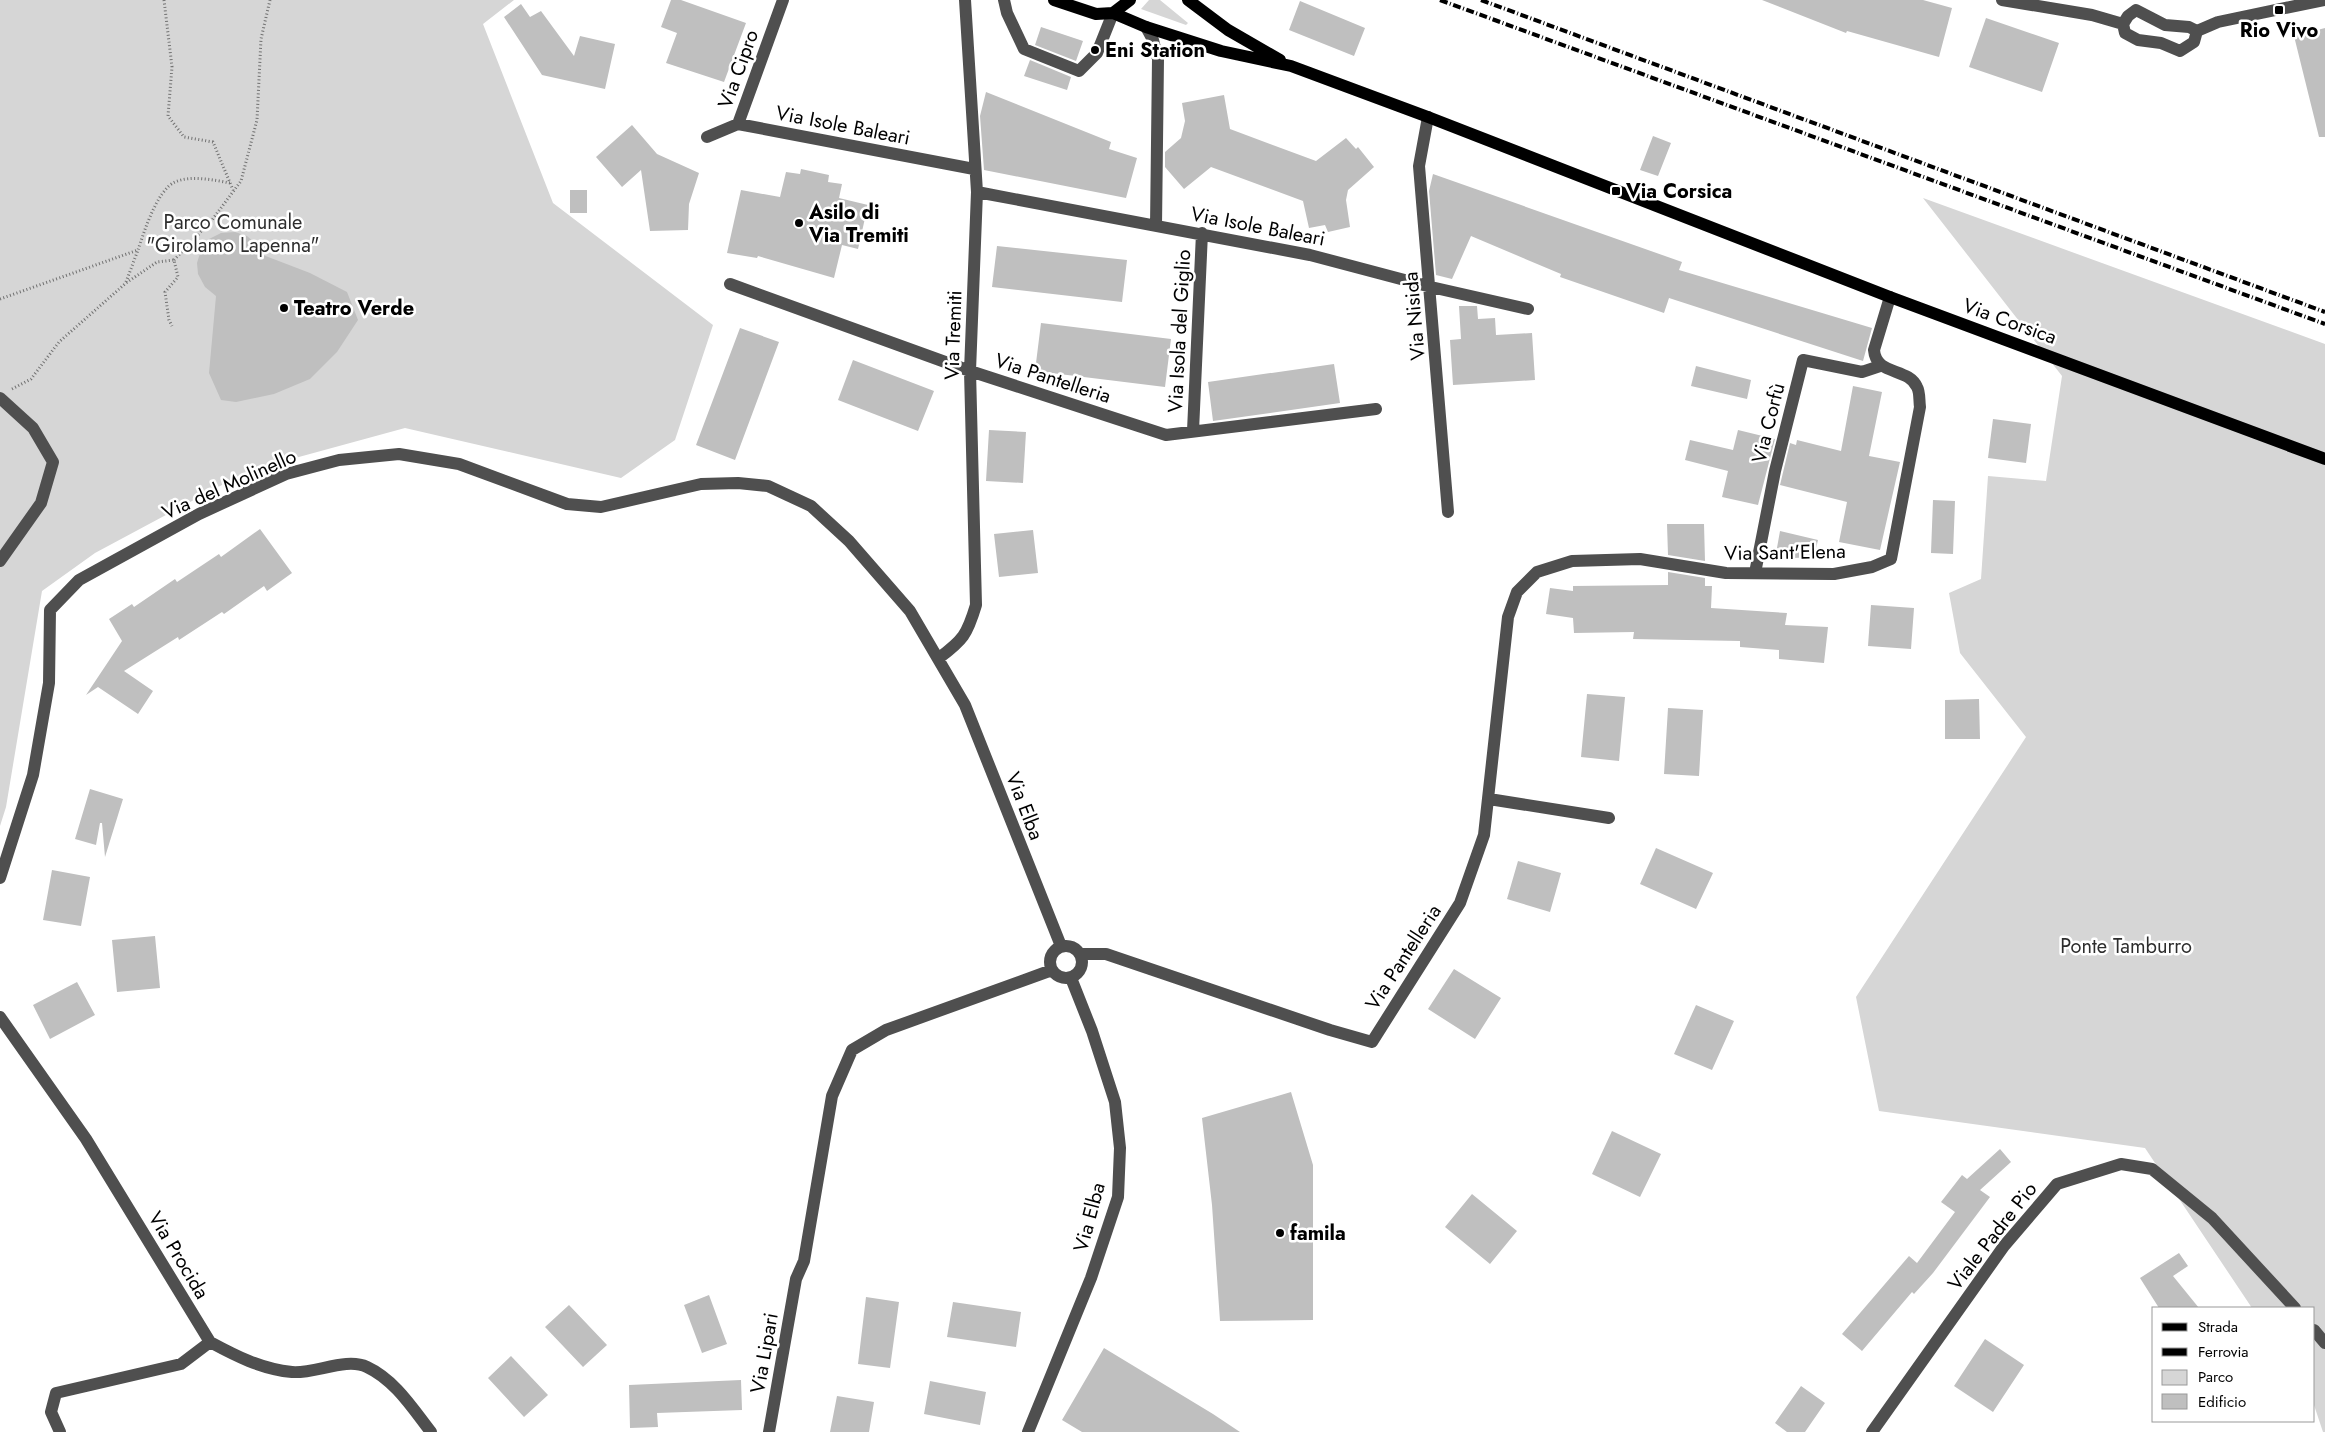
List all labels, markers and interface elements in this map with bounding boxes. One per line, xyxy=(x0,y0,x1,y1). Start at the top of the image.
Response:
marker: Rio Vivo xyxy=(2273,4,2285,16)
place label: Rio Vivo xyxy=(2240,16,2318,45)
street label: Via Cipro xyxy=(711,26,766,113)
place label: Eni Station xyxy=(1105,36,1205,65)
marker: Eni Station xyxy=(1089,44,1101,56)
street label: Via Isole Baleari xyxy=(773,98,913,153)
place label: Via Corsica xyxy=(1625,177,1732,206)
marker: Via Corsica xyxy=(1610,185,1622,197)
place label: Asilo di Via Tremiti xyxy=(808,198,909,250)
street label: Via Isole Baleari xyxy=(1188,199,1328,254)
park label: Parco Comunale "Girolamo Lapenna" xyxy=(146,208,320,260)
marker: Asilo di Via Tremiti xyxy=(793,217,805,229)
street label: Via Isola del Giglio xyxy=(1161,249,1198,413)
street label: Via Nisida xyxy=(1396,270,1433,362)
street label: Via Tremiti xyxy=(937,290,970,380)
street label: Via Corsica xyxy=(1959,291,2061,352)
place label: Teatro Verde xyxy=(294,294,414,323)
marker: Teatro Verde xyxy=(278,302,290,314)
street label: Via Pantelleria xyxy=(991,346,1115,411)
street label: Via Corfù xyxy=(1745,380,1792,466)
street label: Via del Molinello xyxy=(157,442,301,527)
street label: Via Sant'Elena xyxy=(1724,537,1846,568)
street label: Via Elba xyxy=(998,768,1051,844)
street label: Via Pantelleria xyxy=(1358,899,1448,1016)
park label: Ponte Tamburro xyxy=(2060,932,2192,961)
street label: Viale Padre Pio xyxy=(1941,1176,2044,1297)
street label: Via Elba xyxy=(1066,1179,1113,1255)
street label: Via Procida xyxy=(141,1206,216,1305)
place label: famila xyxy=(1290,1219,1346,1248)
marker: famila xyxy=(1274,1227,1286,1239)
legend xyxy=(2152,1307,2315,1422)
street label: Via Lipari xyxy=(743,1311,786,1396)
text: Strada xyxy=(2198,1316,2238,1338)
text: Ferrovia xyxy=(2198,1341,2249,1363)
text: Parco xyxy=(2198,1366,2233,1388)
text: Edificio xyxy=(2198,1391,2246,1413)

